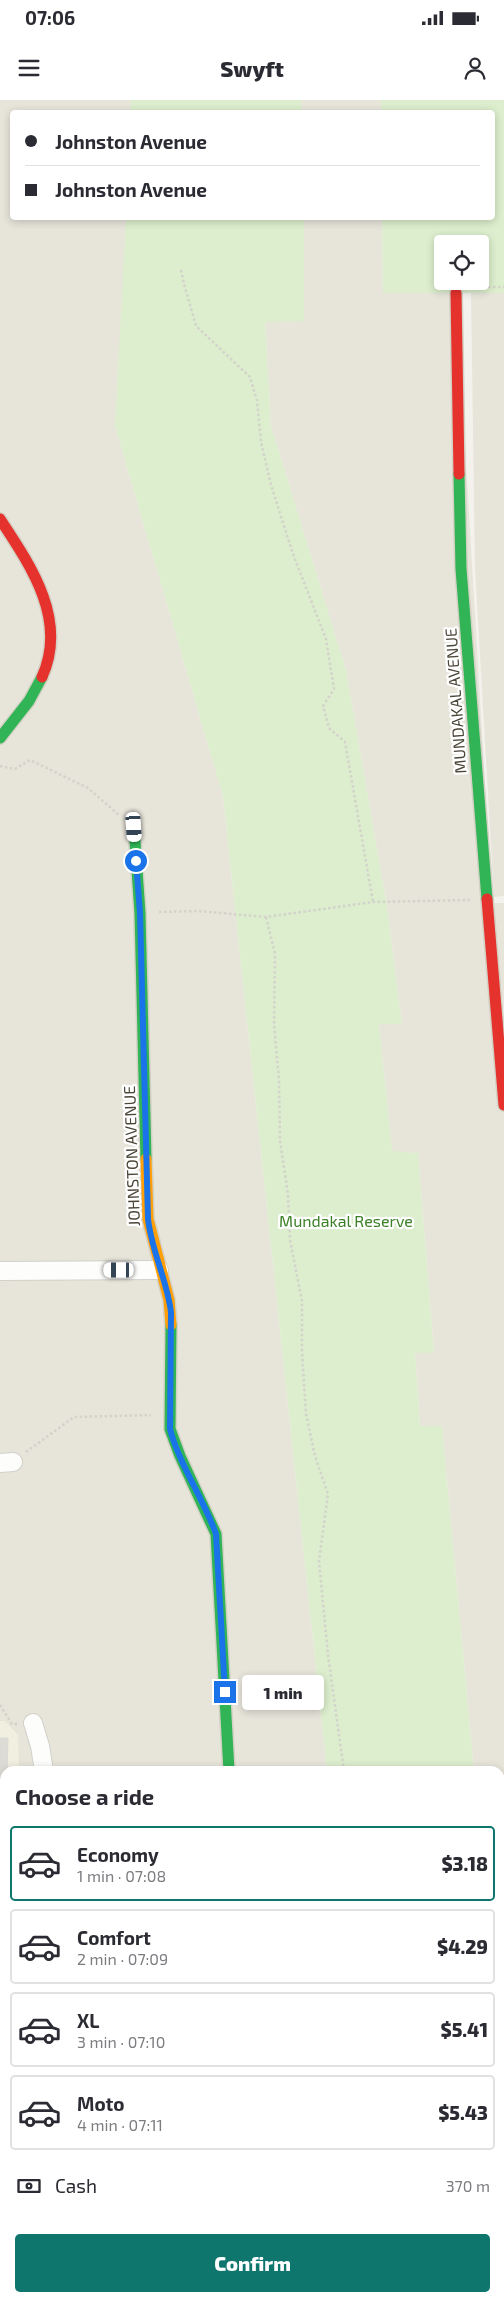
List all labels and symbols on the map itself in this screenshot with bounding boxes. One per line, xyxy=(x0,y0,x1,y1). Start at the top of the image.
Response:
street label: MUNDAKAL AVENUE xyxy=(440,628,470,774)
car xyxy=(125,812,142,842)
route start xyxy=(125,850,147,872)
street label: JOHNSTON AVENUE xyxy=(119,1086,143,1226)
park label: Mundakal Reserve xyxy=(279,1211,413,1230)
car xyxy=(104,1263,134,1278)
callout: 1 min xyxy=(242,1674,325,1710)
route end xyxy=(214,1681,236,1703)

